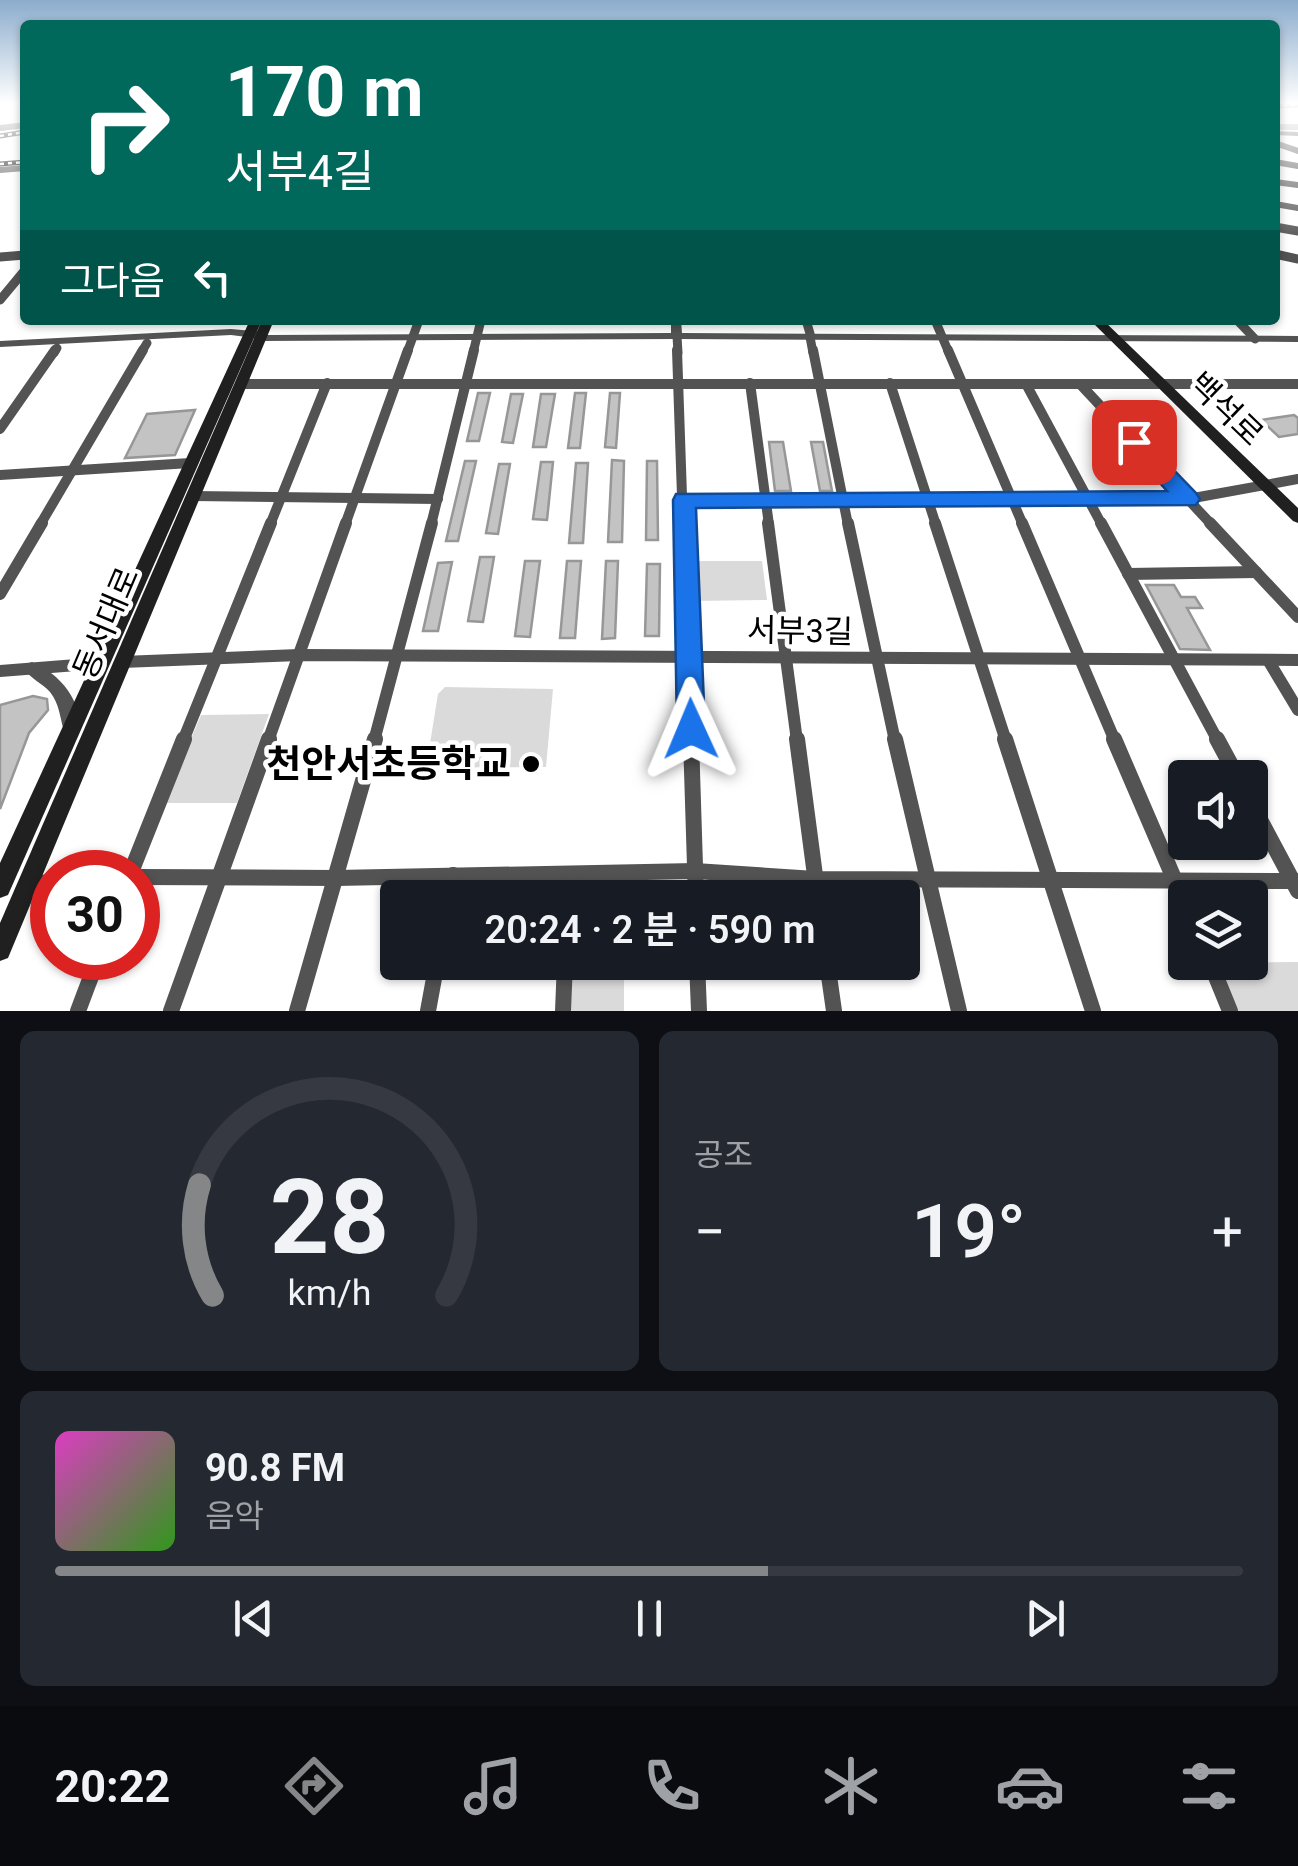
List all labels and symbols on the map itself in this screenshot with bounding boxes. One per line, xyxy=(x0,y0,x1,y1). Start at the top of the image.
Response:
street label: 백석로 xyxy=(1181,365,1271,453)
pin xyxy=(1092,400,1177,485)
street label: 동서대로 xyxy=(66,561,146,685)
street label: 서부3길 xyxy=(747,611,853,651)
position arrow xyxy=(639,677,743,781)
place label: 천안서초등학교 xyxy=(266,742,511,786)
marker: 천안서초등학교 xyxy=(520,753,542,775)
speed limit sign: 30 xyxy=(30,850,160,980)

